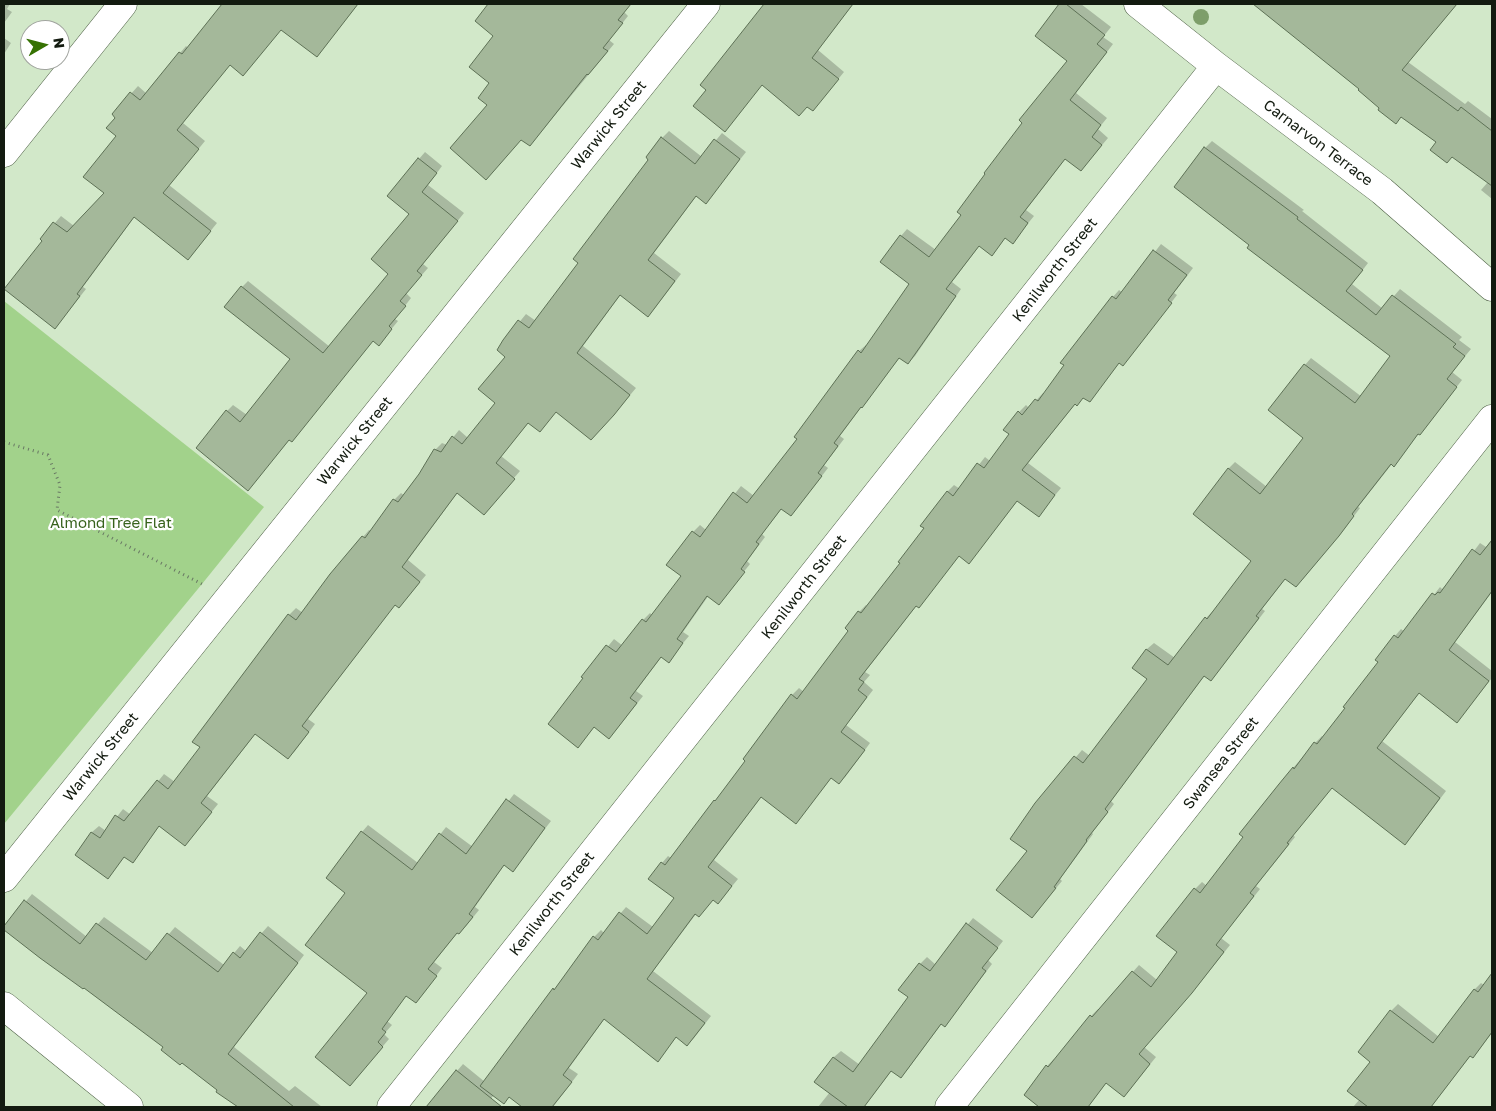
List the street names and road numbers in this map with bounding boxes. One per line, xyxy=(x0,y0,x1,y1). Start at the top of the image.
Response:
street label: Warwick Street xyxy=(568,77,650,173)
street label: Carnarvon Terrace xyxy=(1260,96,1376,190)
street label: Kenilworth Street xyxy=(1009,214,1101,326)
street label: Warwick Street xyxy=(314,393,396,489)
street label: Kenilworth Street xyxy=(758,531,850,643)
street label: Warwick Street xyxy=(60,709,142,805)
street label: Swansea Street xyxy=(1179,713,1263,813)
street label: Kenilworth Street xyxy=(506,848,598,960)

